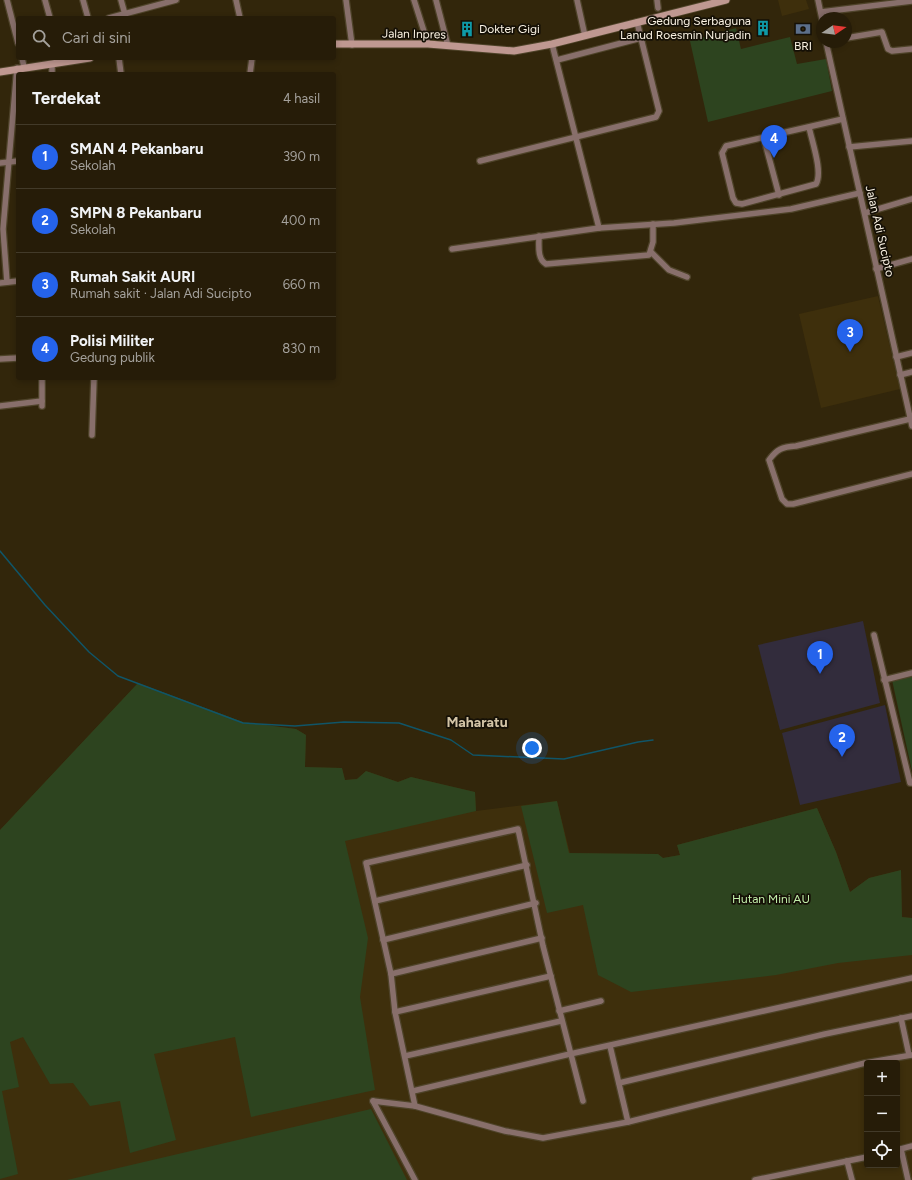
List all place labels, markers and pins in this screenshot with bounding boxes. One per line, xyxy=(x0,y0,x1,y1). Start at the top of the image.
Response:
place label: Gedung Serbaguna Lanud Roesmin Nurjadin xyxy=(620,14,751,42)
building icon: Gedung Serbaguna Lanud Roesmin Nurjadin xyxy=(754,19,772,37)
building icon: Dokter Gigi xyxy=(458,20,476,38)
bank icon: BRI xyxy=(794,20,812,38)
place label: Dokter Gigi xyxy=(479,22,540,36)
place label: BRI xyxy=(794,39,812,53)
pin: 4 xyxy=(761,125,787,158)
pin: 3 xyxy=(837,319,863,352)
pin: 1 xyxy=(807,641,833,674)
pin: 2 xyxy=(829,724,855,757)

